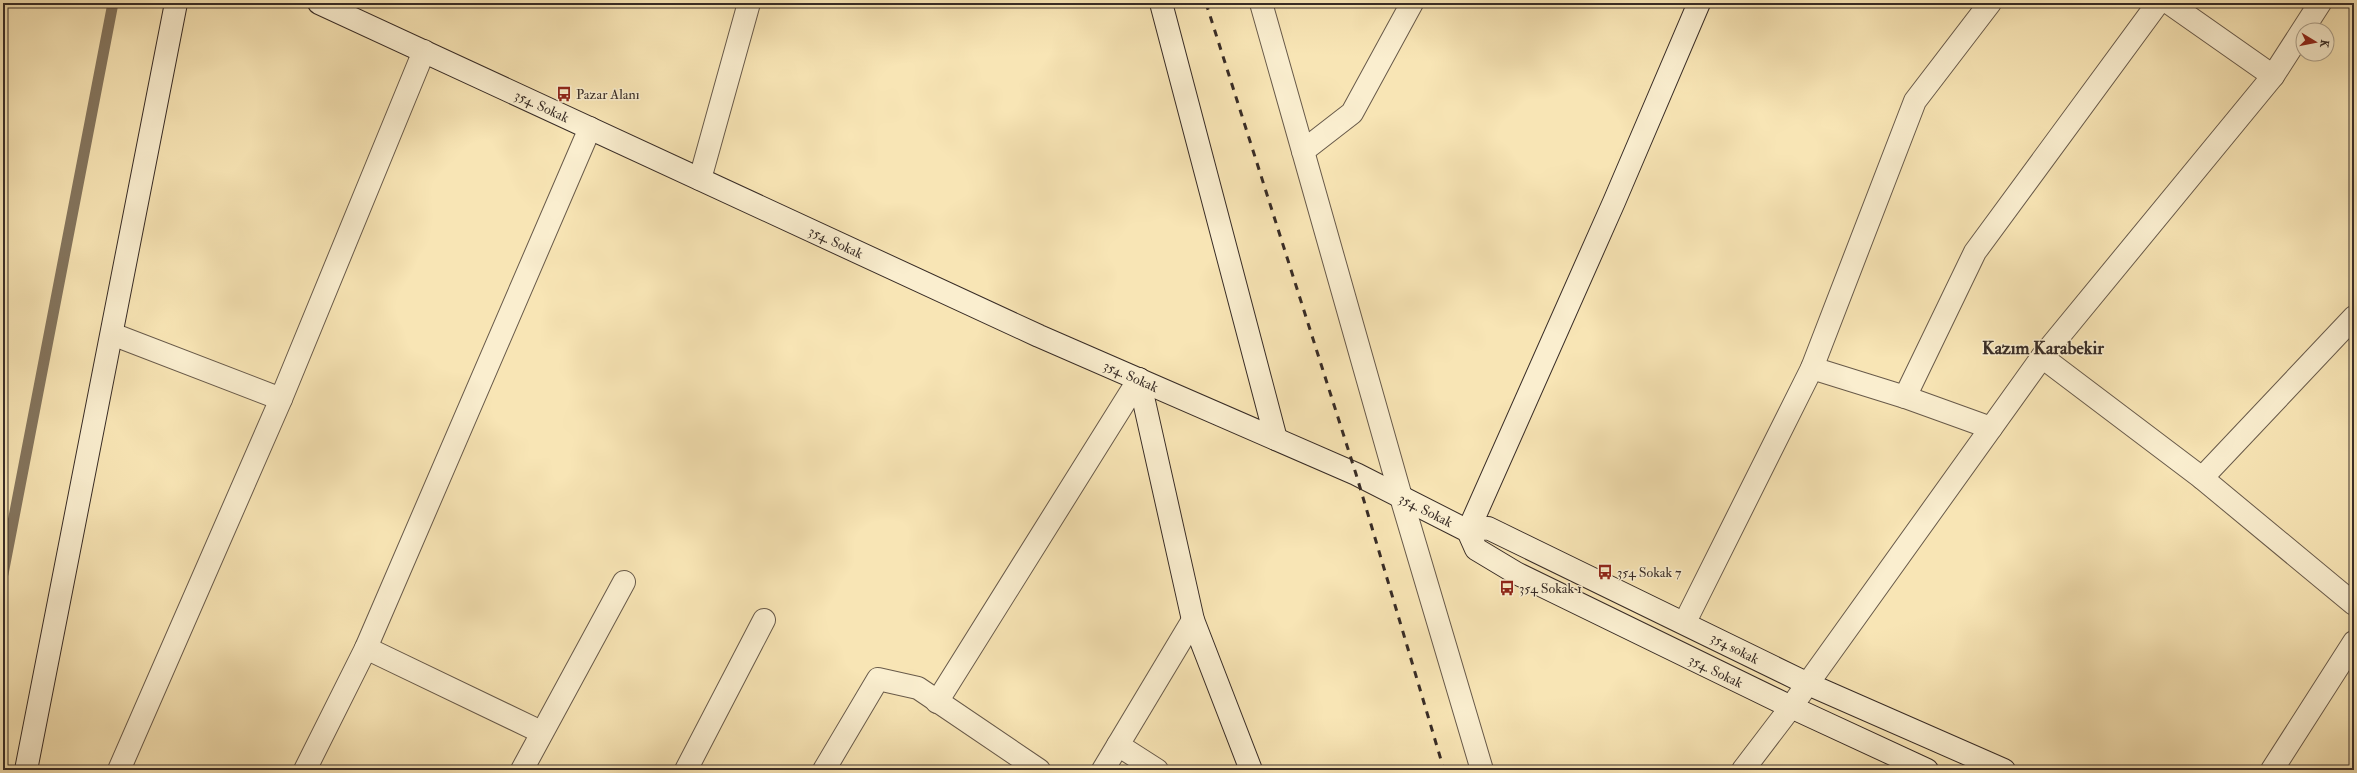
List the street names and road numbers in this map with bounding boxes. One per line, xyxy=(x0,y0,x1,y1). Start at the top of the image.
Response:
street label: 354. Sokak xyxy=(512,86,572,127)
street label: 354. Sokak xyxy=(806,222,866,263)
street label: 354. Sokak xyxy=(1101,357,1161,396)
street label: 354. Sokak xyxy=(1396,490,1456,531)
street label: 354 sokak xyxy=(1708,629,1762,668)
street label: 354. Sokak xyxy=(1686,651,1746,692)

